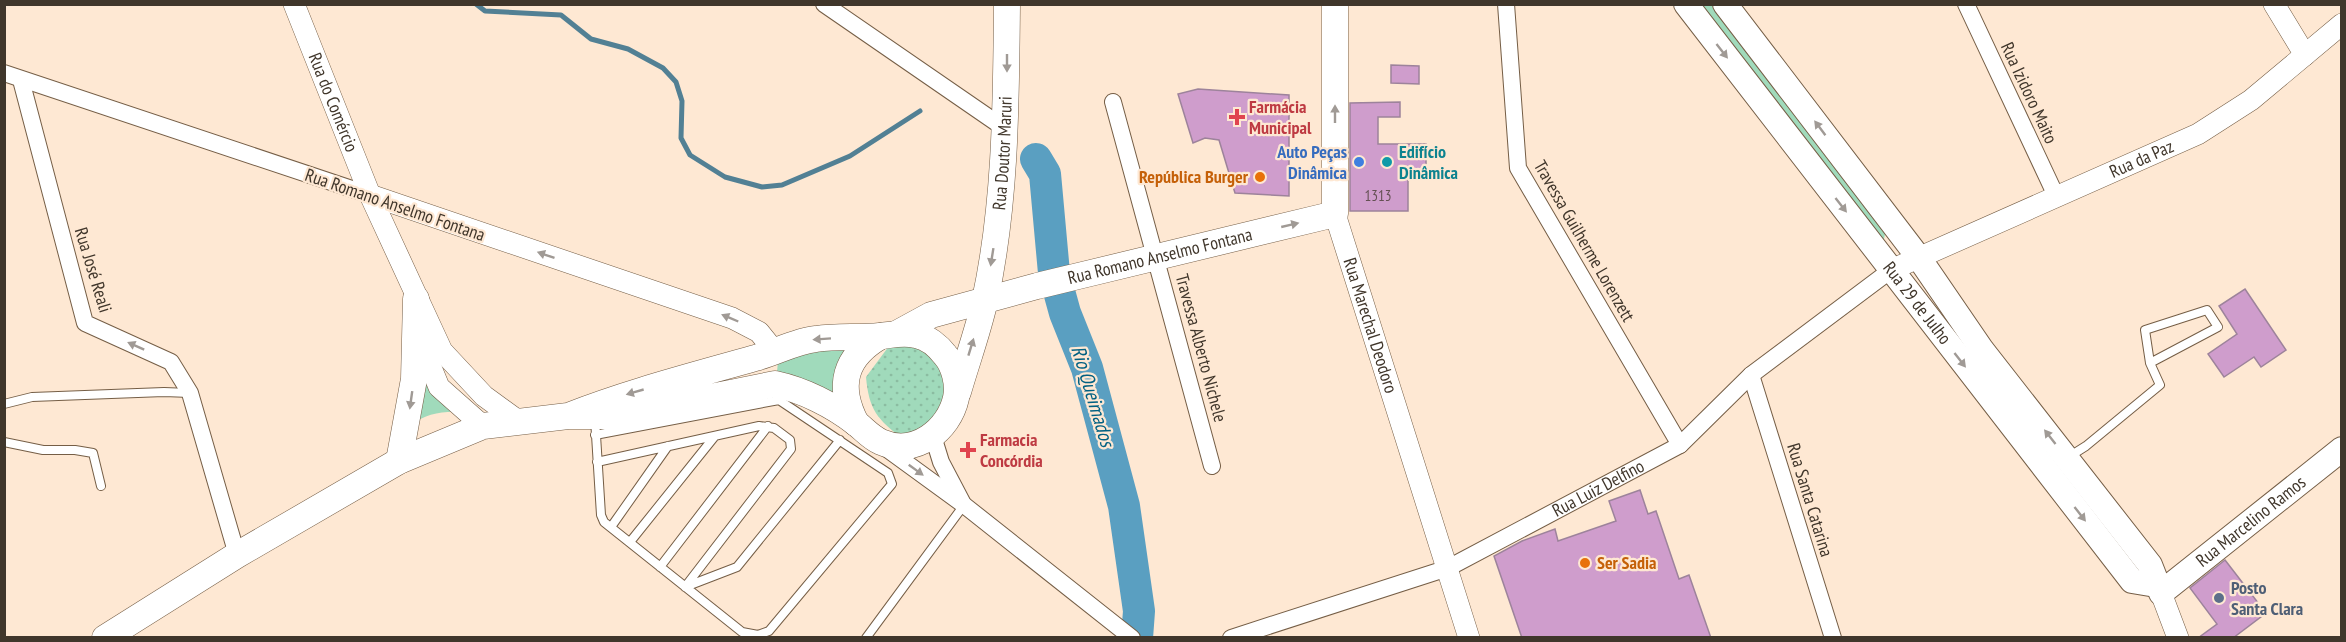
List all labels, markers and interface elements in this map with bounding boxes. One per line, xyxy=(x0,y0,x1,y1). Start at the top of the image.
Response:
street label: Rua Izidoro Maito xyxy=(1996,38,2063,147)
one-way arrow xyxy=(1716,43,1728,59)
street label: Rua do Comércio xyxy=(304,49,364,155)
one-way arrow xyxy=(1002,53,1012,72)
place label: Farmácia Municipal xyxy=(1249,95,1312,139)
street label: Rua Doutor Maruri xyxy=(987,96,1017,211)
one-way arrow xyxy=(1330,104,1340,123)
marker: Farmácia Municipal xyxy=(1230,110,1244,124)
one-way arrow xyxy=(1814,120,1826,135)
street label: Rua da Paz xyxy=(2106,134,2177,183)
place label: Auto Peças Dinâmica xyxy=(1276,140,1347,184)
place label: Edifício Dinâmica xyxy=(1399,140,1458,184)
marker: Auto Peças Dinâmica xyxy=(1352,155,1366,169)
marker: Edifício Dinâmica xyxy=(1380,155,1394,169)
street label: Travessa Guilherme Lorenzett xyxy=(1529,156,1640,326)
street label: Rua Romano Anselmo Fontana xyxy=(302,163,488,246)
place label: República Burger xyxy=(1139,165,1249,188)
marker: República Burger xyxy=(1253,170,1267,184)
house number: 1313 xyxy=(1364,186,1392,205)
one-way arrow xyxy=(1834,198,1846,213)
one-way arrow xyxy=(1280,220,1299,229)
street label: Rua Romano Anselmo Fontana xyxy=(1065,222,1254,289)
street label: Rua José Reali xyxy=(70,225,117,315)
one-way arrow xyxy=(987,248,996,267)
one-way arrow xyxy=(537,250,555,260)
street label: Rua Marechal Deodoro xyxy=(1339,255,1403,396)
street label: Rua 29 de Julho xyxy=(1878,257,1957,349)
street label: Travessa Alberto Nichele xyxy=(1171,271,1232,424)
one-way arrow xyxy=(721,313,739,323)
one-way arrow xyxy=(813,334,832,343)
one-way arrow xyxy=(967,338,976,356)
one-way arrow xyxy=(127,342,144,351)
water label: Rio Queimados xyxy=(1065,342,1121,452)
one-way arrow xyxy=(1954,352,1966,367)
one-way arrow xyxy=(626,388,644,397)
one-way arrow xyxy=(406,390,416,409)
place label: Farmacia Concórdia xyxy=(980,428,1043,472)
one-way arrow xyxy=(2044,429,2056,444)
street label: Rua Santa Catarina xyxy=(1782,440,1839,559)
marker: Farmacia Concórdia xyxy=(961,443,975,457)
street label: Rua Luiz Delfino xyxy=(1548,454,1648,522)
one-way arrow xyxy=(907,464,923,476)
street label: Rua Marcelino Ramos xyxy=(2191,470,2310,572)
one-way arrow xyxy=(2073,506,2085,521)
place label: Ser Sadia xyxy=(1597,551,1656,574)
marker: Ser Sadia xyxy=(1578,556,1592,570)
place label: Posto Santa Clara xyxy=(2231,576,2303,620)
marker: Posto Santa Clara xyxy=(2212,591,2226,605)

